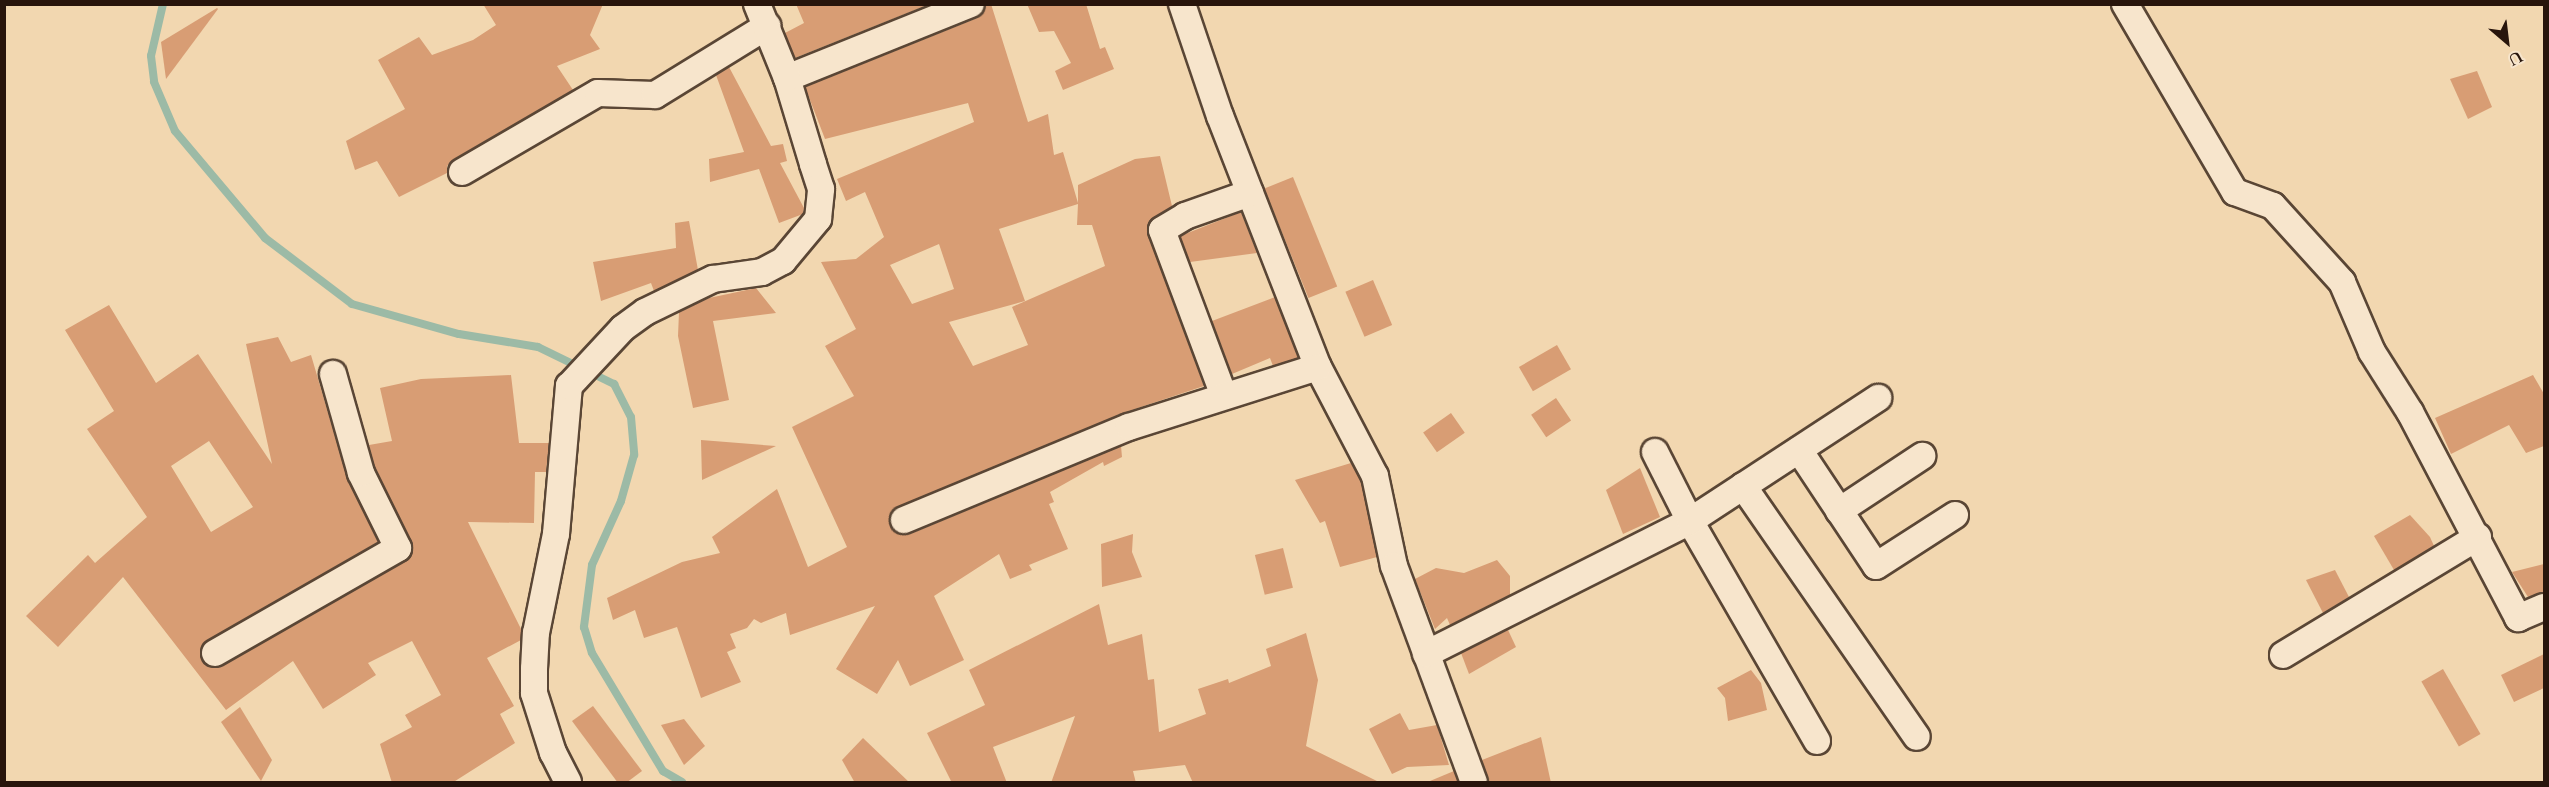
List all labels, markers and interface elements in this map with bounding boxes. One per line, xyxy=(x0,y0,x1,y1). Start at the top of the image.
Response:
north arrow xyxy=(2477,12,2537,72)
text: U xyxy=(2505,45,2526,71)

